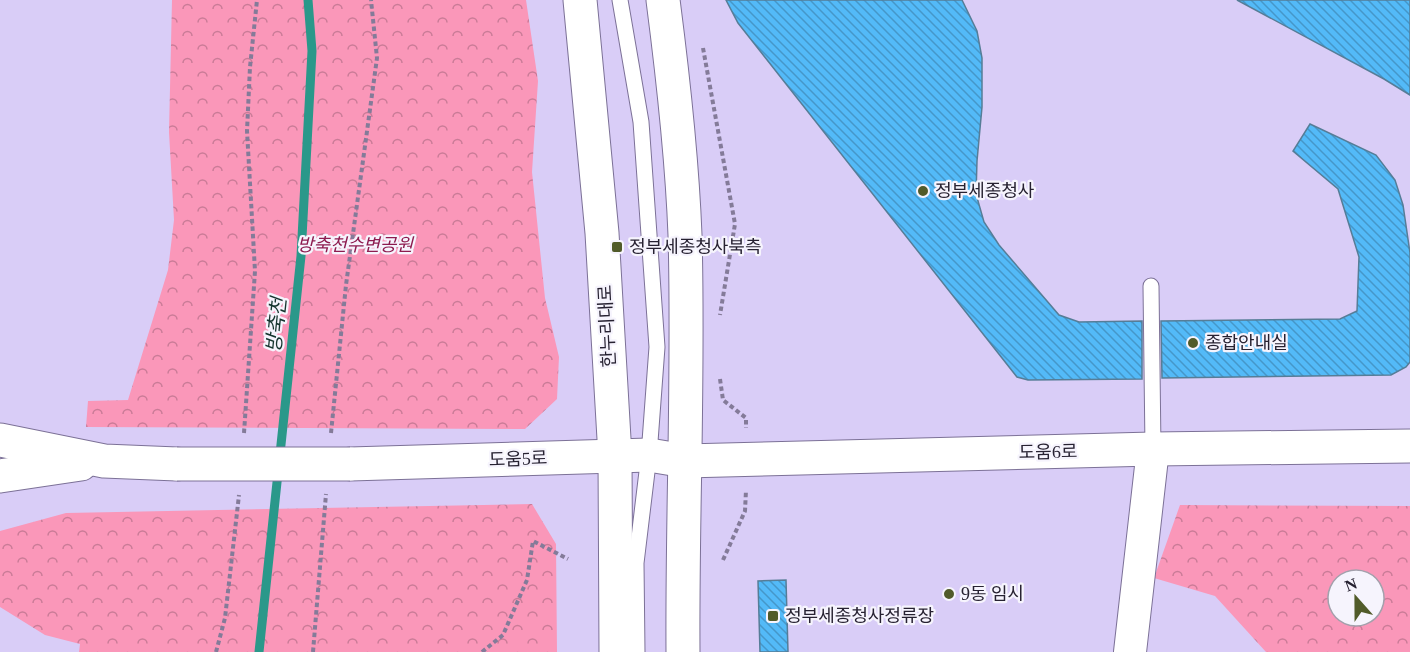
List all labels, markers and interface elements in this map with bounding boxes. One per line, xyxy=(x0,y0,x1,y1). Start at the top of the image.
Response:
place label: 정부세종청사 xyxy=(935,181,1035,201)
marker: 정부세종청사 xyxy=(916,184,930,198)
park label: 방축천수변공원 xyxy=(297,235,414,255)
place label: 정부세종청사북측 xyxy=(629,237,761,257)
marker: 정부세종청사북측 xyxy=(610,240,624,254)
street label: 한누리대로 xyxy=(595,284,619,368)
water label: 방축천 xyxy=(262,294,290,354)
place label: 종합안내실 xyxy=(1205,333,1288,353)
marker: 종합안내실 xyxy=(1186,336,1200,350)
street label: 도움6로 xyxy=(1018,441,1078,463)
street label: 도움5로 xyxy=(488,448,548,470)
north arrow xyxy=(1326,568,1386,628)
text: N xyxy=(1342,574,1360,594)
place label: 9동 임시 xyxy=(961,584,1024,604)
marker: 9동 임시 xyxy=(942,587,956,601)
place label: 정부세종청사정류장 xyxy=(785,606,934,626)
marker: 정부세종청사정류장 xyxy=(766,609,780,623)

